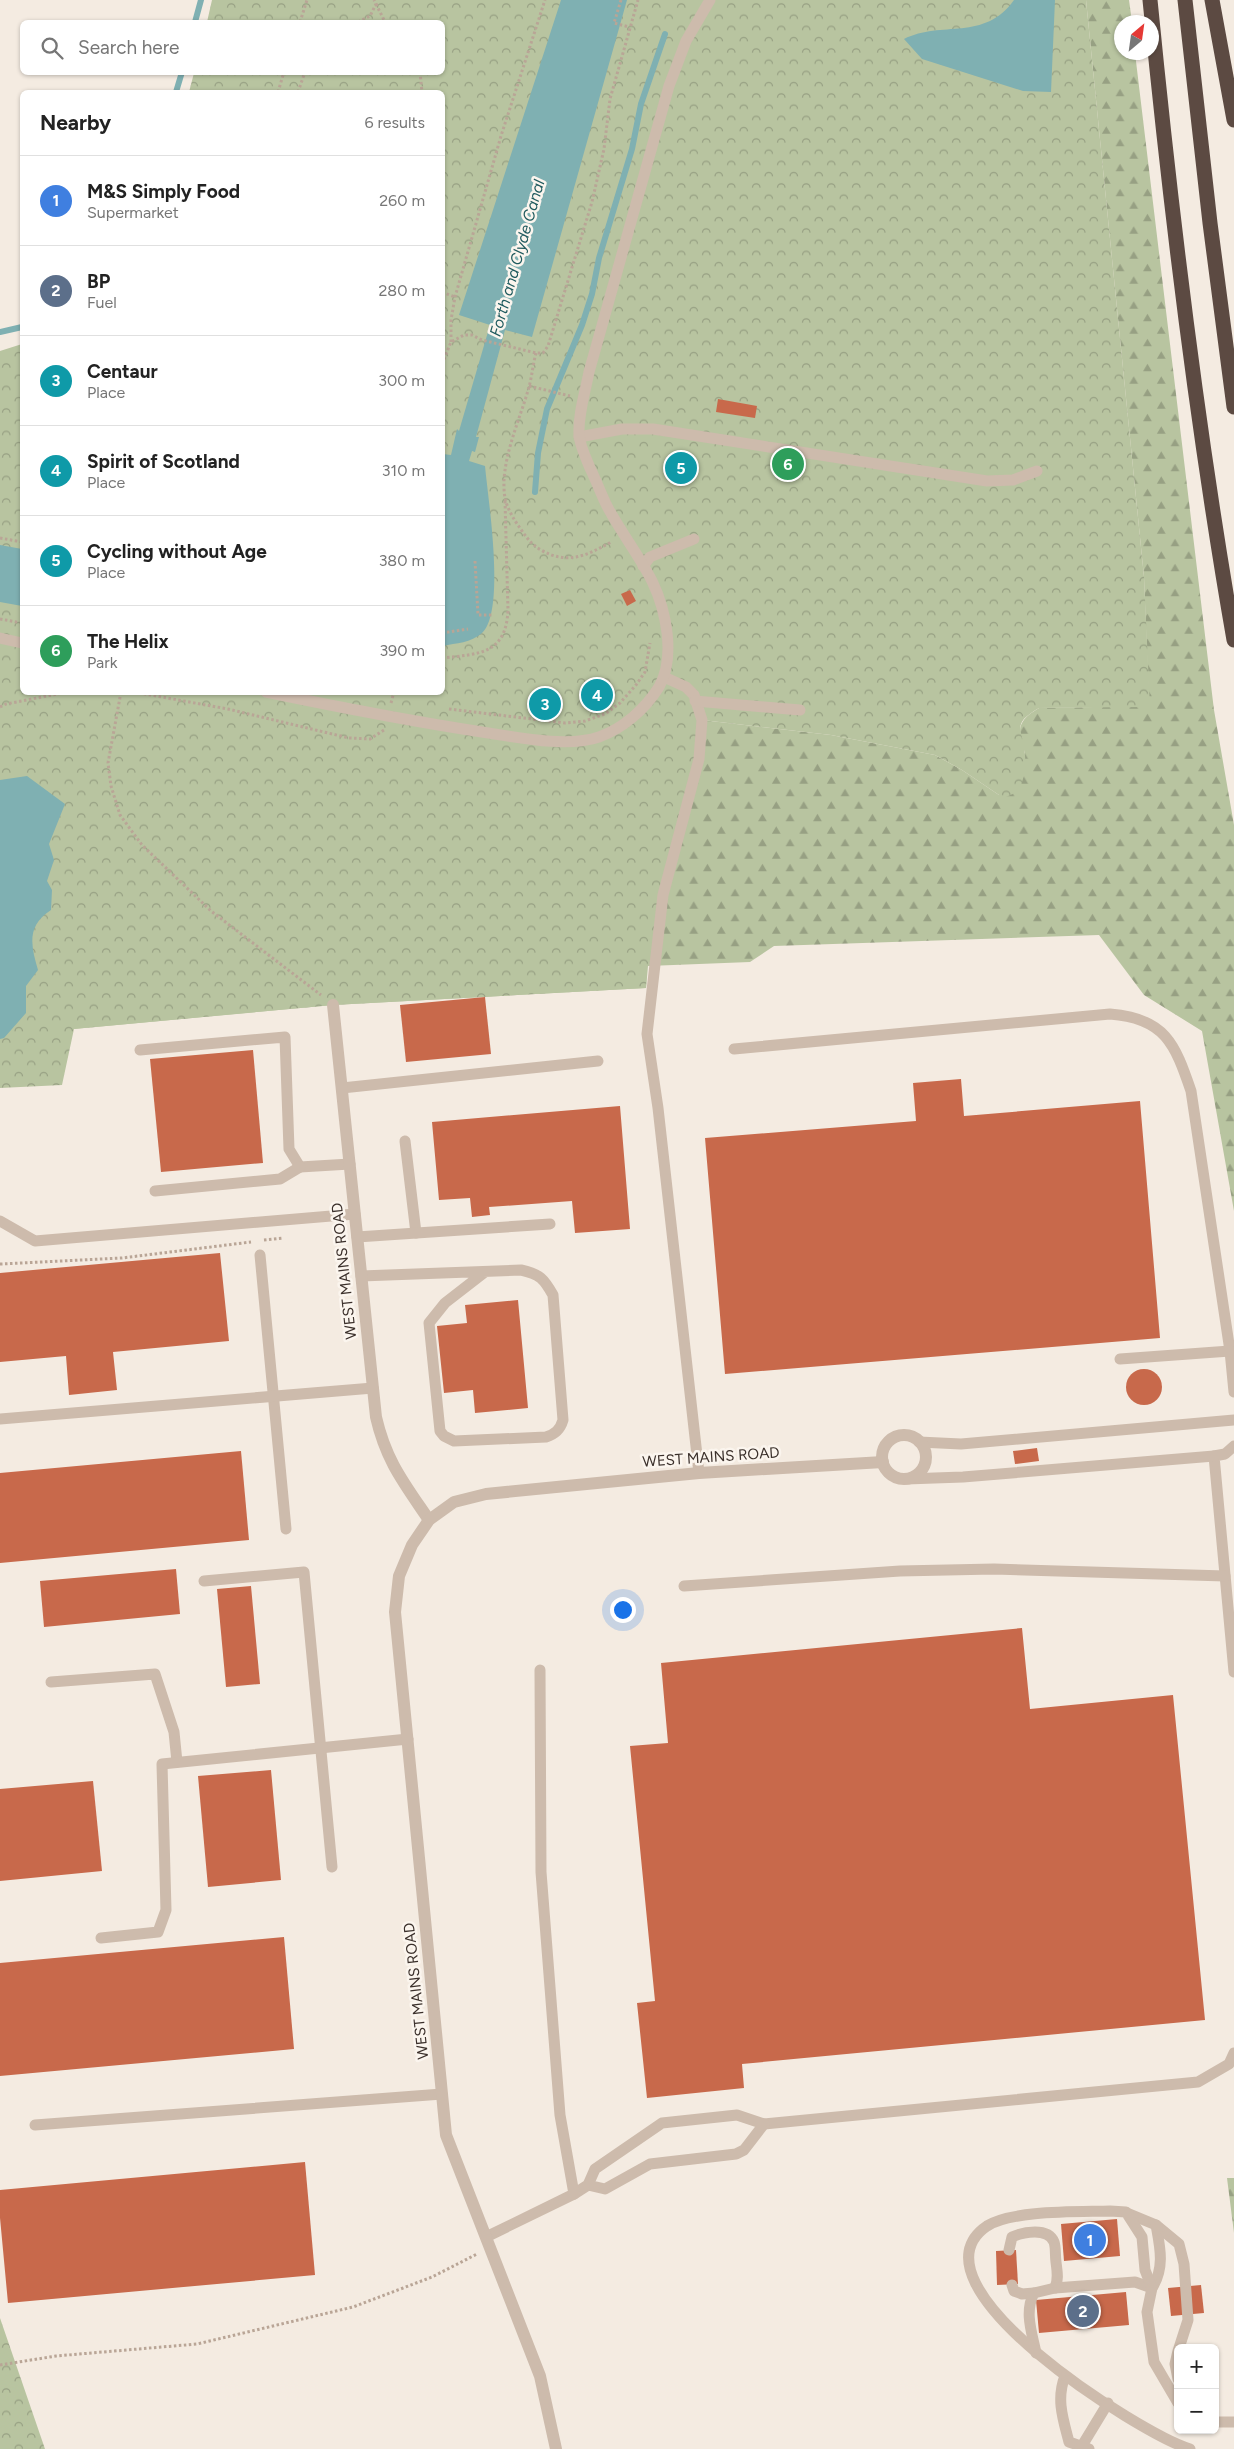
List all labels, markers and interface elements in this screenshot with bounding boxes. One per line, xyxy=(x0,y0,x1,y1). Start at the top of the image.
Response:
north arrow xyxy=(1114,15,1159,60)
search box xyxy=(20,20,445,75)
icon: search xyxy=(38,34,66,62)
text: Search here xyxy=(78,36,180,59)
text: Nearby xyxy=(40,110,111,135)
text: 6 results xyxy=(364,113,425,132)
water label: Forth and Clyde Canal xyxy=(486,177,549,339)
text: M&S Simply Food xyxy=(87,180,240,203)
text: 1 xyxy=(53,191,59,210)
text: 260 m xyxy=(379,191,425,210)
text: Supermarket xyxy=(87,203,179,222)
text: BP xyxy=(87,270,110,293)
text: 2 xyxy=(51,281,61,300)
text: 280 m xyxy=(378,281,425,300)
text: Fuel xyxy=(87,293,117,312)
text: Centaur xyxy=(87,360,158,383)
text: 3 xyxy=(52,371,60,390)
text: 300 m xyxy=(378,371,425,390)
text: Place xyxy=(87,383,125,402)
pin: 6 xyxy=(772,445,804,483)
pin: 5 xyxy=(665,449,697,487)
text: Spirit of Scotland xyxy=(87,450,240,473)
text: 4 xyxy=(51,461,61,480)
text: 310 m xyxy=(382,461,425,480)
text: Place xyxy=(87,473,125,492)
text: Cycling without Age xyxy=(87,540,267,563)
text: 5 xyxy=(51,551,61,570)
text: 380 m xyxy=(379,551,425,570)
text: Place xyxy=(87,563,125,582)
text: The Helix xyxy=(87,630,169,653)
text: 6 xyxy=(51,641,61,660)
text: 390 m xyxy=(379,641,425,660)
text: Park xyxy=(87,653,117,672)
pin: 4 xyxy=(581,676,613,714)
pin: 3 xyxy=(529,685,561,723)
street label: WEST MAINS ROAD xyxy=(328,1202,360,1340)
street label: WEST MAINS ROAD xyxy=(642,1443,780,1471)
your location xyxy=(610,1597,636,1623)
street label: WEST MAINS ROAD xyxy=(400,1922,432,2060)
pin: 1 xyxy=(1074,2221,1106,2259)
pin: 2 xyxy=(1067,2292,1099,2330)
map controls xyxy=(1174,2344,1219,2434)
button: + xyxy=(1174,2344,1219,2389)
button: − xyxy=(1174,2389,1219,2434)

